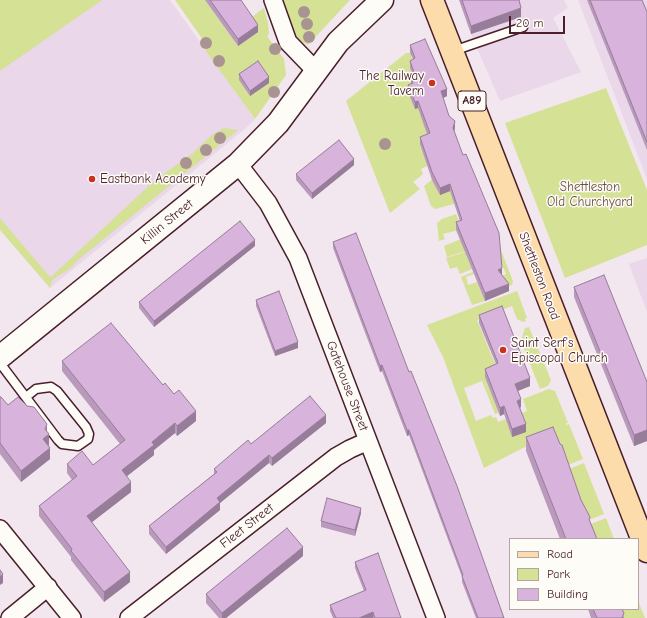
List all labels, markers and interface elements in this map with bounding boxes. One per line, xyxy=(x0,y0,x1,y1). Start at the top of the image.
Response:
scale bar xyxy=(511,8,567,34)
text: 20 m xyxy=(516,16,544,30)
place label: The Railway Tavern xyxy=(359,68,424,99)
marker: The Railway Tavern xyxy=(427,78,437,88)
road number: A89 xyxy=(458,91,486,111)
place label: Eastbank Academy xyxy=(100,171,206,187)
marker: Eastbank Academy xyxy=(87,174,97,184)
park label: Shettleston Old Churchyard xyxy=(547,179,633,210)
street label: Killin Street xyxy=(138,196,196,248)
street label: Shettleston Road xyxy=(515,230,563,322)
place label: Saint Serf's Episcopal Church xyxy=(511,335,608,366)
street label: Gatehouse Street xyxy=(323,339,371,433)
marker: Saint Serf's Episcopal Church xyxy=(498,345,508,355)
street label: Fleet Street xyxy=(217,500,277,552)
legend xyxy=(509,538,639,610)
text: Road xyxy=(547,547,573,561)
text: Park xyxy=(547,567,570,581)
text: Building xyxy=(547,587,588,601)

